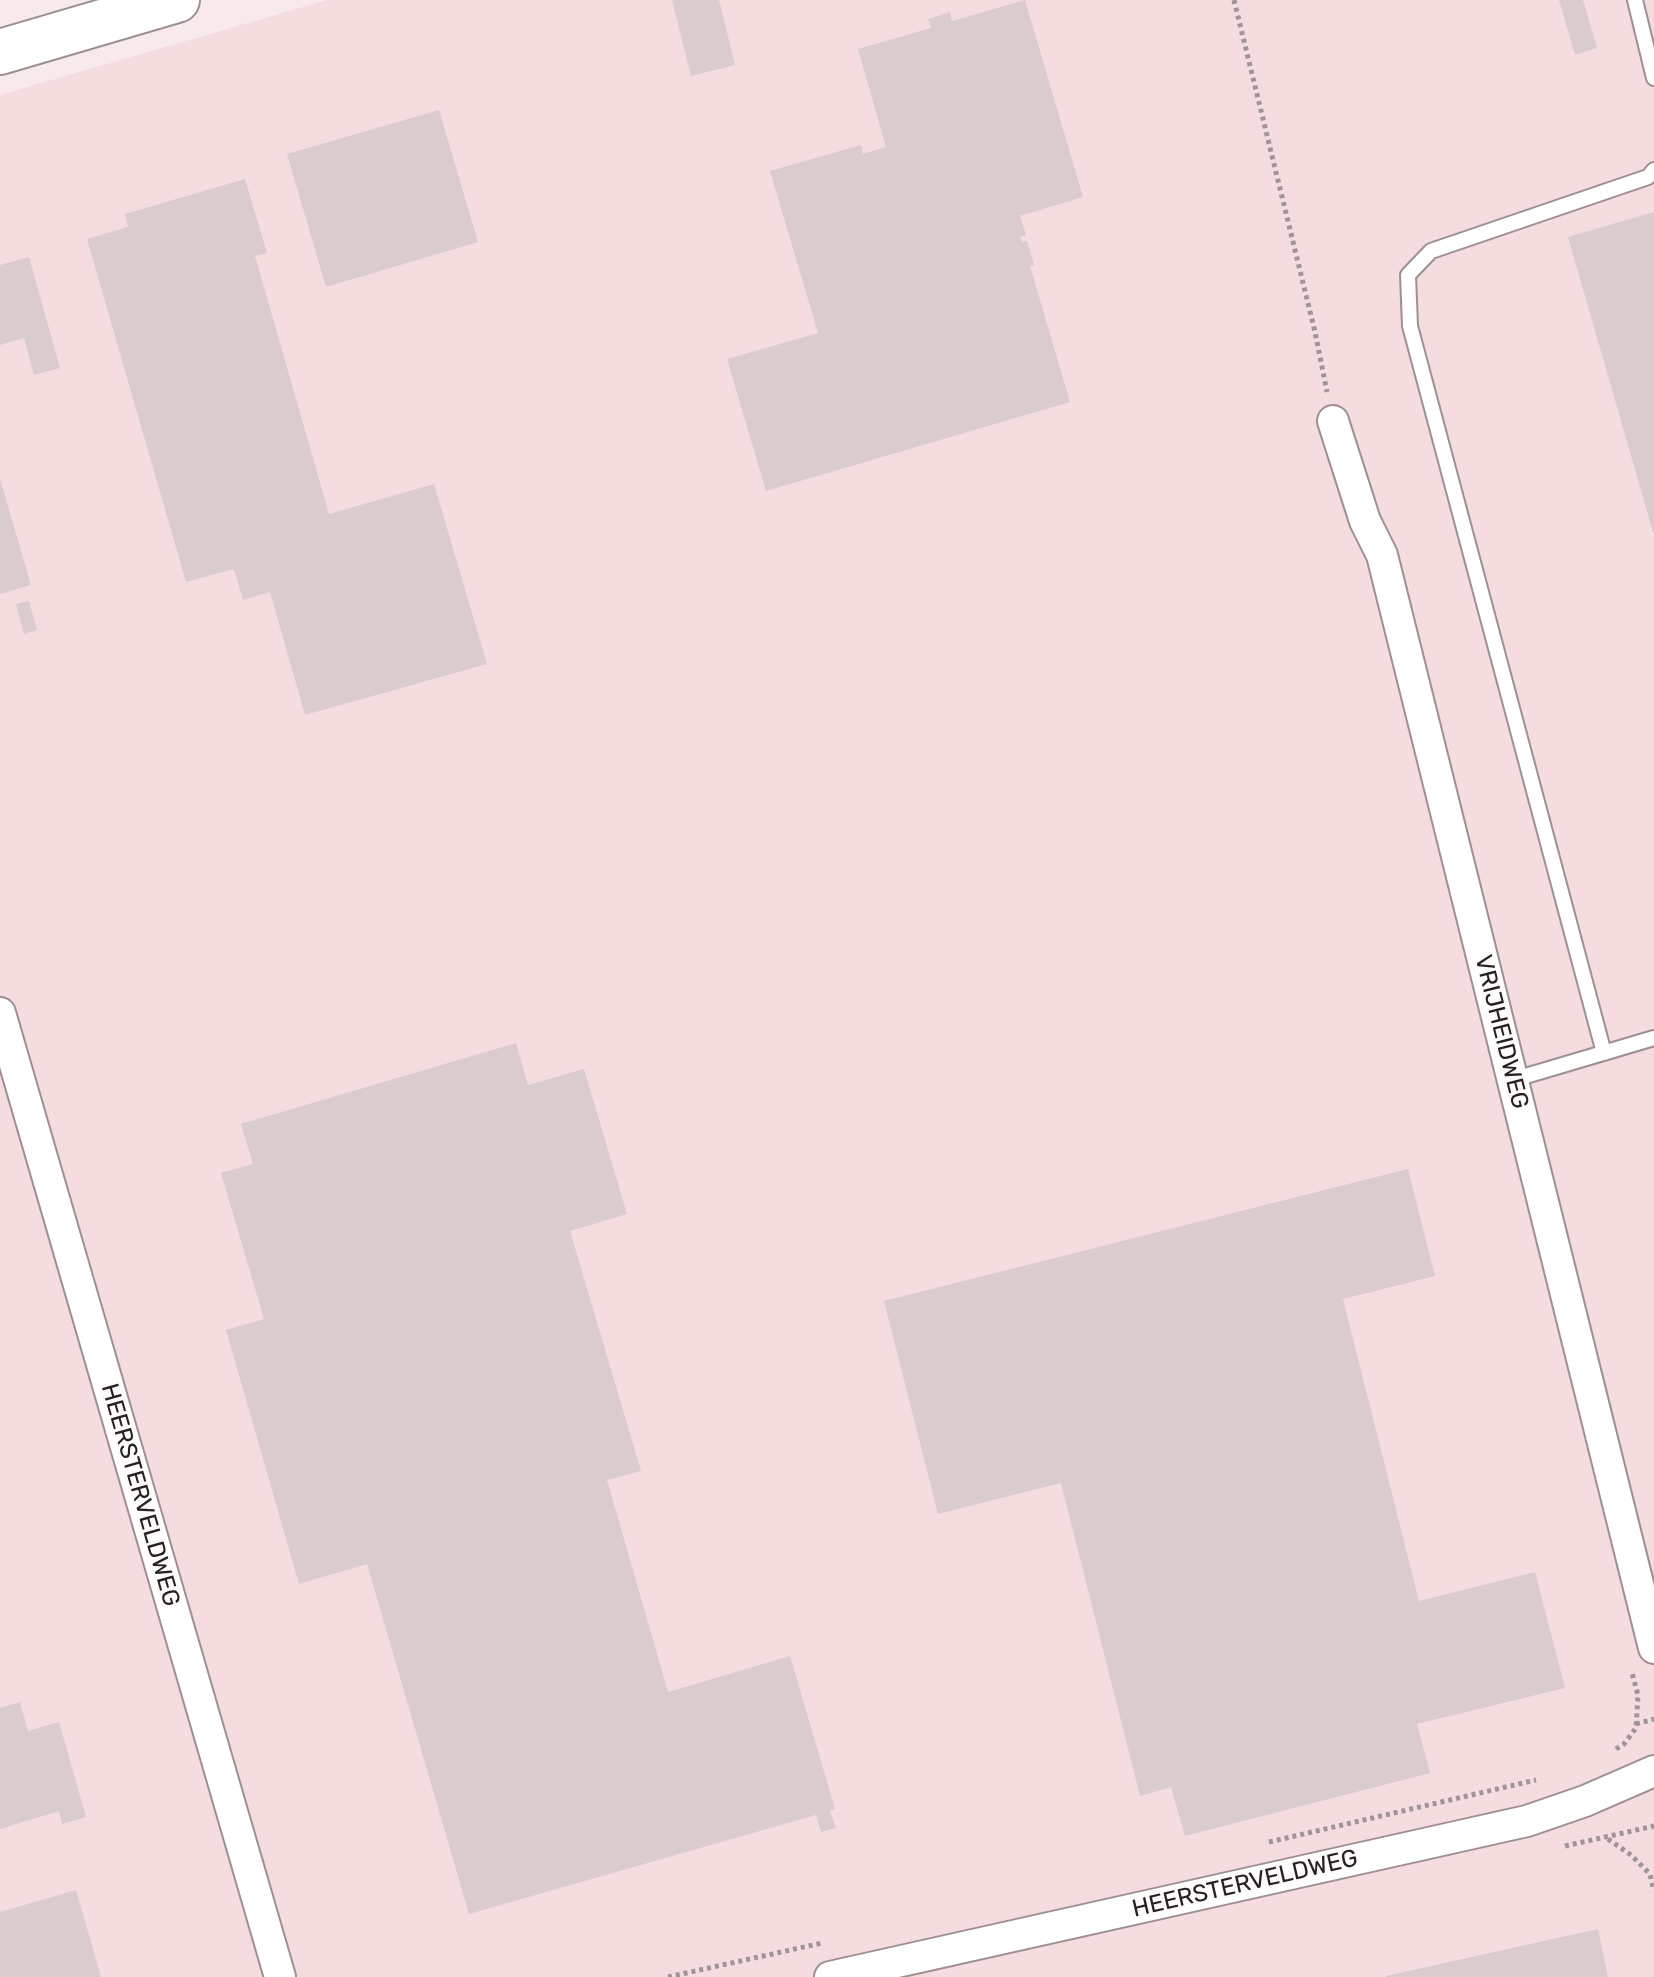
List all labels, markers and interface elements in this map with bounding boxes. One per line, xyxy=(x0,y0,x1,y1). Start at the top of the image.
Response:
street label: VRIJHEIDWEG xyxy=(1468,952,1534,1112)
street label: HEERSTERVELDWEG xyxy=(94,1380,186,1610)
street label: HEERSTERVELDWEG xyxy=(1130,1844,1360,1924)

